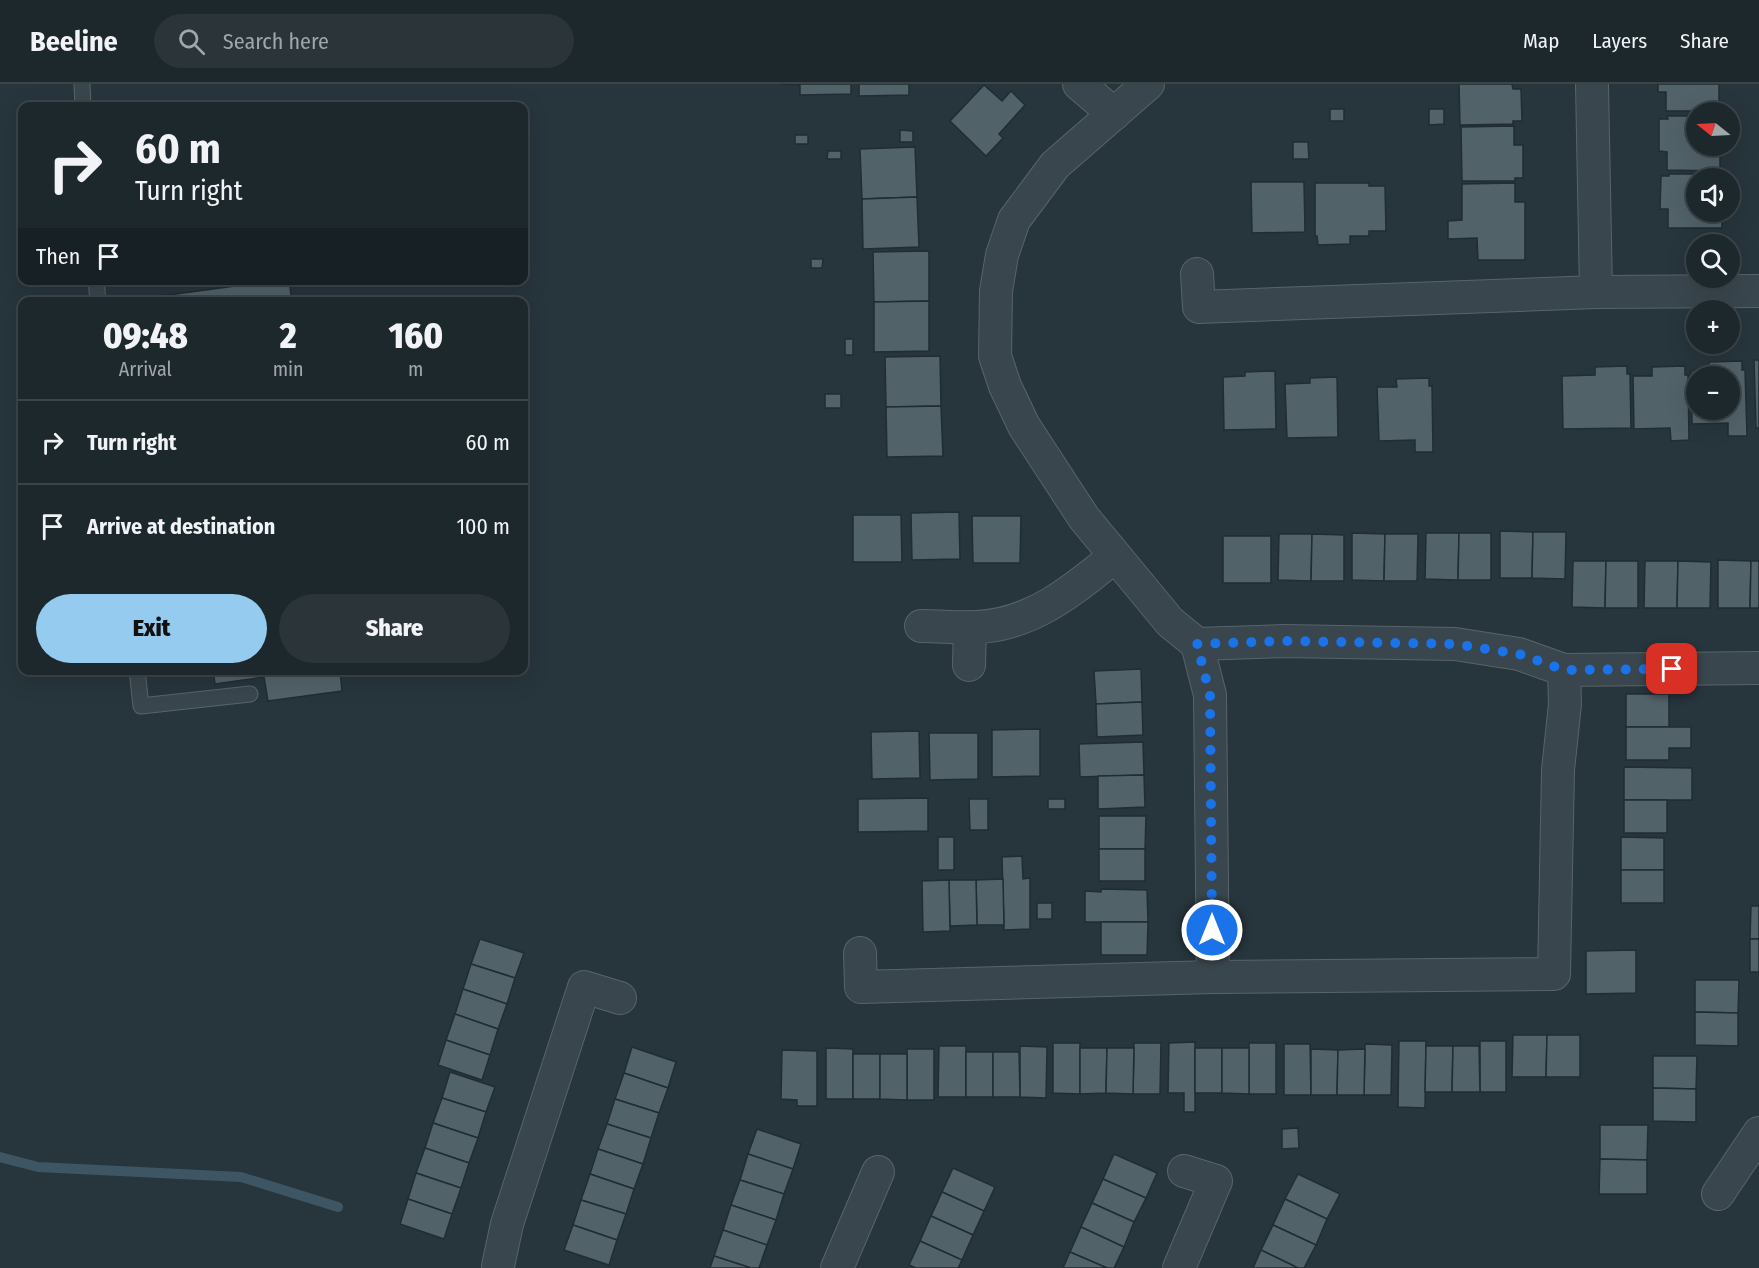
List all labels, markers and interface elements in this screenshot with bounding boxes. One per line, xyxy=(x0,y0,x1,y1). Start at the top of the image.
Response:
search box xyxy=(154,14,574,68)
text: Beeline xyxy=(30,25,118,58)
icon: search xyxy=(175,25,208,58)
text: Search here xyxy=(223,28,329,55)
text: Map xyxy=(1523,28,1559,54)
text: Layers xyxy=(1592,28,1647,54)
text: Share xyxy=(1680,28,1729,54)
north arrow xyxy=(1686,102,1740,156)
map controls xyxy=(1686,102,1740,420)
text: 60 m xyxy=(135,124,221,174)
icon: right xyxy=(36,126,114,204)
button: sound xyxy=(1686,168,1740,222)
text: Turn right xyxy=(135,175,243,207)
button: search xyxy=(1686,234,1740,288)
icon: arrive xyxy=(92,240,125,273)
text: Then xyxy=(36,243,80,270)
button: + xyxy=(1686,300,1740,354)
text: 09:48 xyxy=(103,314,188,358)
text: 2 xyxy=(280,314,297,358)
text: 160 xyxy=(388,314,443,358)
text: Arrival xyxy=(119,357,172,381)
text: min xyxy=(273,357,304,381)
text: m xyxy=(408,357,423,381)
button: − xyxy=(1686,366,1740,420)
icon: right xyxy=(36,426,69,459)
text: Turn right xyxy=(87,429,176,456)
text: 60 m xyxy=(466,429,510,456)
icon: arrive xyxy=(36,510,69,543)
text: Arrive at destination xyxy=(87,513,275,540)
text: 100 m xyxy=(456,513,510,540)
button: Exit xyxy=(36,594,267,663)
button: Share xyxy=(279,594,510,663)
pin xyxy=(1646,643,1697,694)
icon: arrive xyxy=(1655,652,1688,685)
position arrow xyxy=(1180,898,1244,962)

